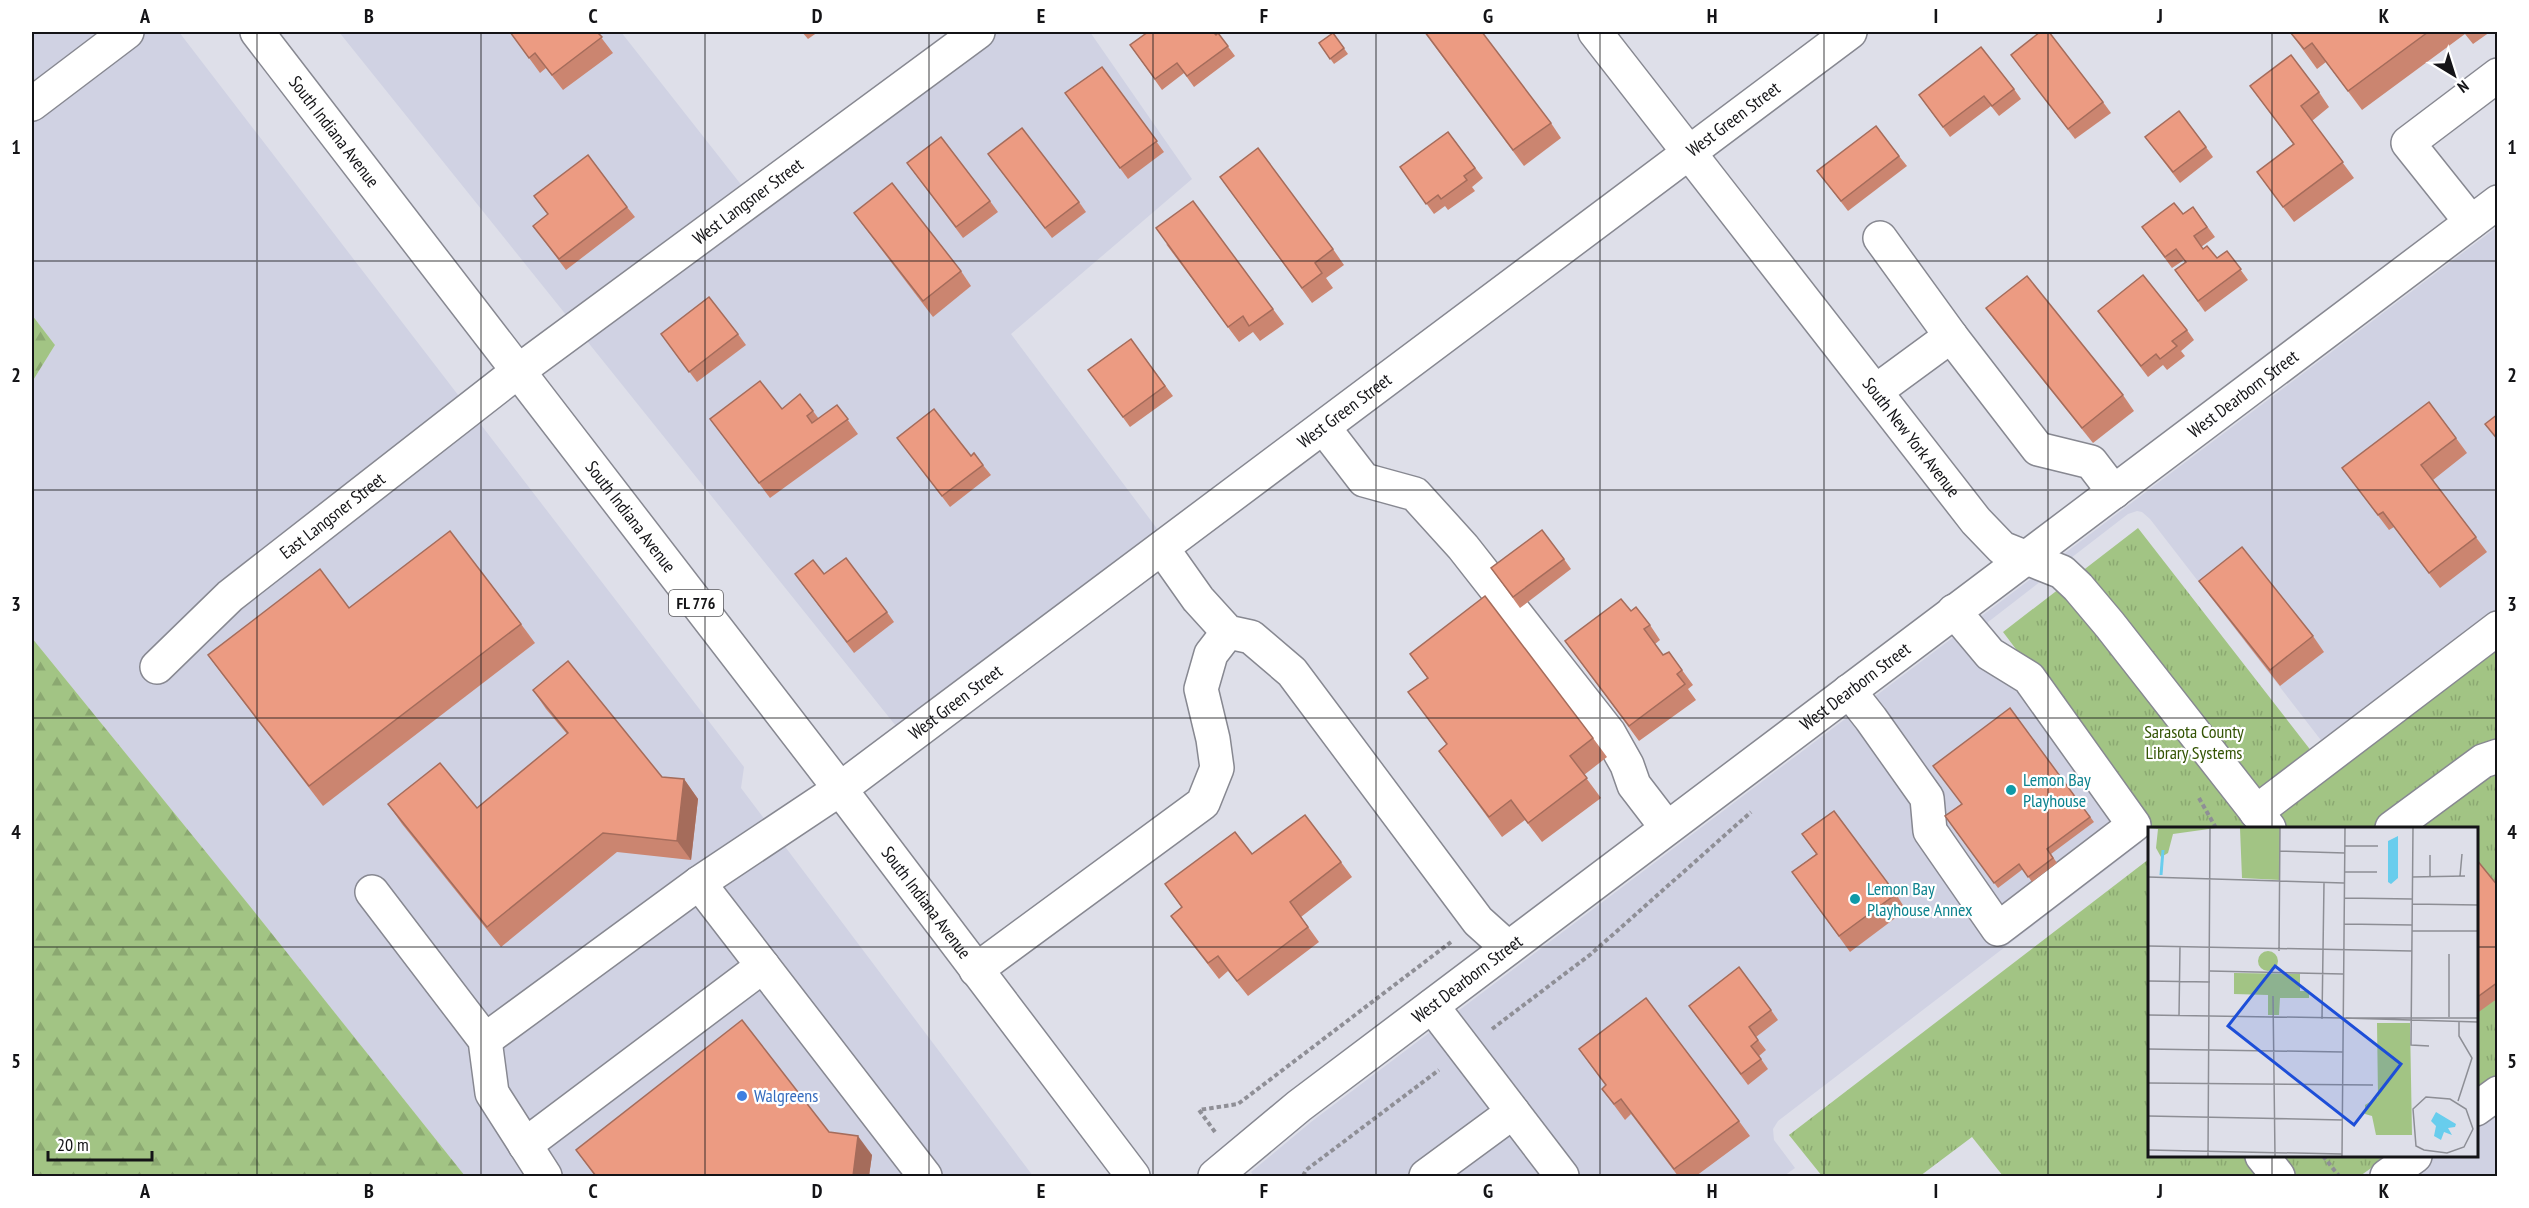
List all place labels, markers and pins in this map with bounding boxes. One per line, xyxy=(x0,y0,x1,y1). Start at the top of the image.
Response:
place label: Lemon Bay Playhouse xyxy=(2023,768,2091,812)
marker: Lemon Bay Playhouse xyxy=(2004,783,2018,797)
place label: Lemon Bay Playhouse Annex xyxy=(1867,877,1973,921)
marker: Lemon Bay Playhouse Annex xyxy=(1848,892,1862,906)
place label: Walgreens xyxy=(754,1084,818,1107)
marker: Walgreens xyxy=(735,1089,749,1103)

